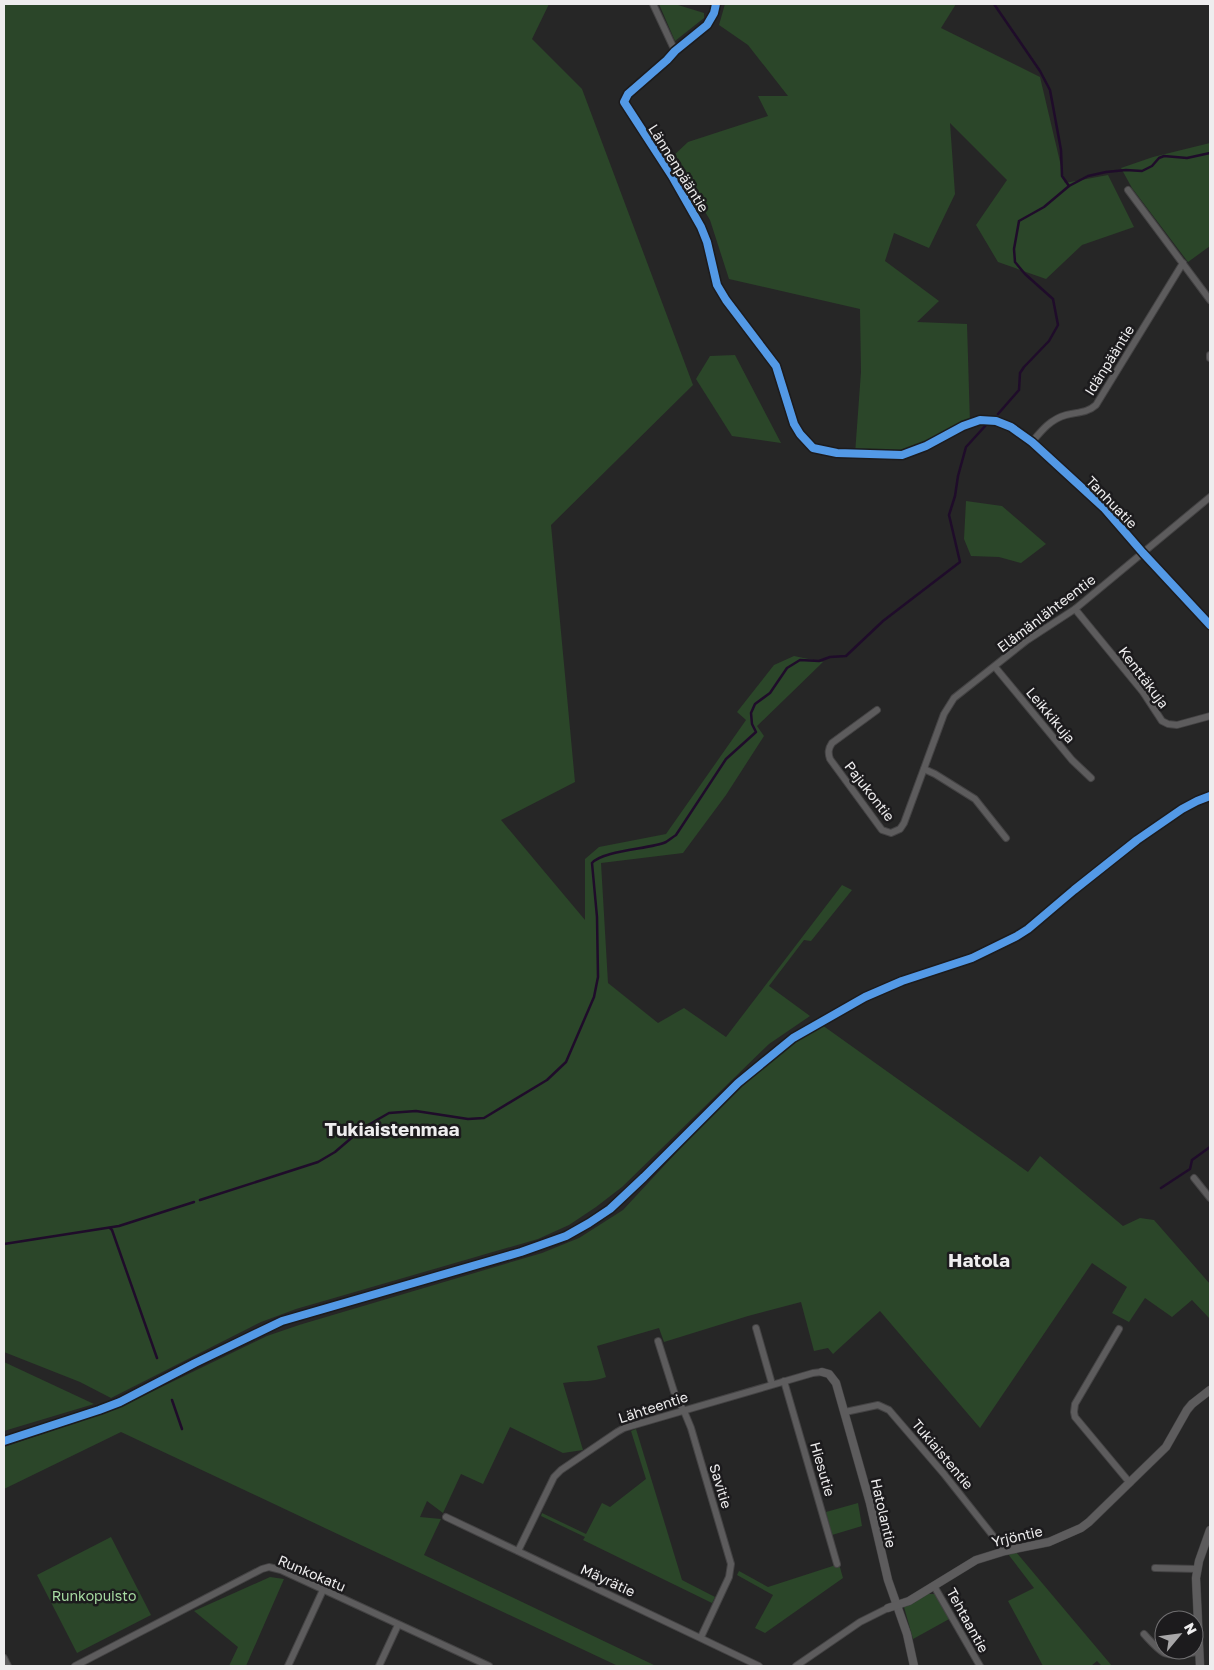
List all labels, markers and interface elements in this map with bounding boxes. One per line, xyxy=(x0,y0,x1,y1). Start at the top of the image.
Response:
street label: Lännenpääntie xyxy=(645,121,713,215)
street label: Idänpääntie xyxy=(1081,322,1137,398)
street label: Tanhuatie xyxy=(1083,472,1141,532)
street label: Elämänlähteentie xyxy=(994,571,1098,655)
street label: Kenttäkuja xyxy=(1115,643,1173,711)
street label: Leikkikuja xyxy=(1023,684,1079,746)
street label: Pajukontie xyxy=(841,758,899,824)
district label: Tukiaistenmaa xyxy=(325,1117,459,1140)
district label: Hatola xyxy=(948,1248,1010,1271)
street label: Lähteentie xyxy=(616,1388,690,1426)
street label: Tukiaistentie xyxy=(909,1415,977,1493)
street label: Hiesutie xyxy=(807,1440,839,1498)
street label: Savitie xyxy=(706,1462,736,1510)
street label: Hatolantie xyxy=(868,1477,900,1549)
street label: Yrjöntie xyxy=(990,1522,1044,1550)
street label: Runkokatu xyxy=(276,1551,348,1595)
street label: Mäyrätie xyxy=(578,1560,638,1600)
street label: Tehtaantie xyxy=(943,1585,993,1655)
park label: Runkopuisto xyxy=(52,1587,136,1604)
north arrow xyxy=(1154,1610,1204,1660)
text: N xyxy=(1181,1620,1201,1637)

